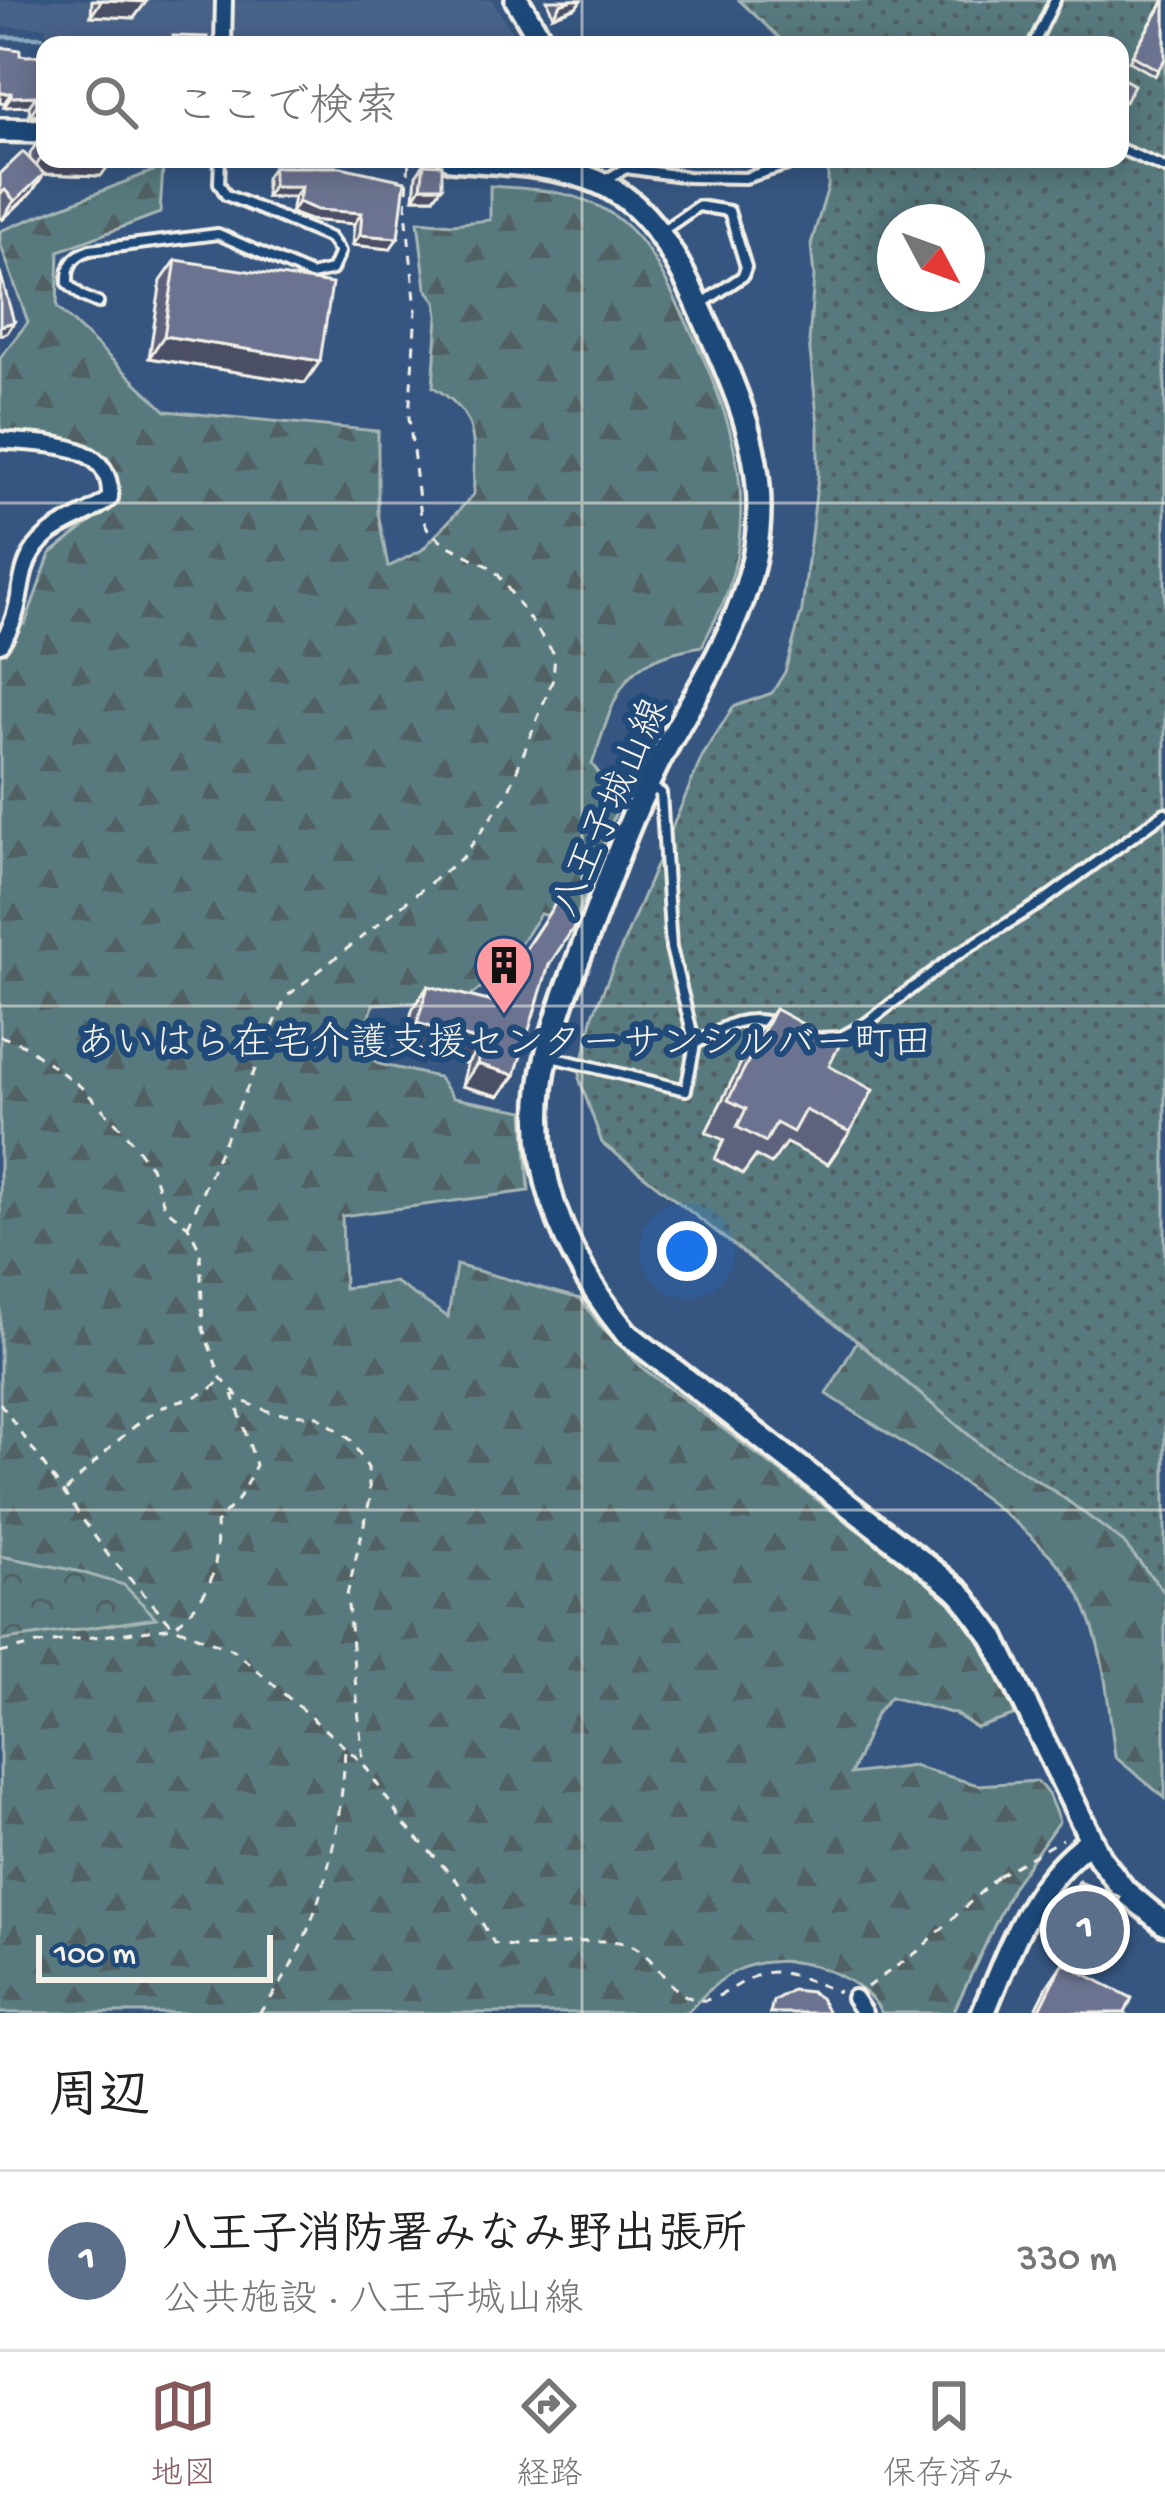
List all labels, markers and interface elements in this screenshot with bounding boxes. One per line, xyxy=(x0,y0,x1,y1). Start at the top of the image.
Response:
search box xyxy=(36,36,1129,168)
icon: search xyxy=(78,69,144,135)
text: ここで検索 xyxy=(174,84,399,137)
north arrow xyxy=(877,204,985,312)
street label: 八王子城山線 xyxy=(543,692,682,925)
building icon: あいはら在宅介護支援センターサンシルバー町田 xyxy=(473,934,535,1016)
place label: あいはら在宅介護支援センターサンシルバー町田 xyxy=(76,1021,932,1070)
your location xyxy=(657,1221,717,1281)
pin: 1 xyxy=(1046,1885,1124,1975)
scale bar xyxy=(36,1929,273,1982)
text: 100 m xyxy=(54,1937,136,1975)
text: 周辺 xyxy=(48,2071,150,2131)
text: 八王子消防署みなみ野出張所 xyxy=(162,2212,747,2265)
text: 1 xyxy=(79,2238,95,2284)
text: 330 m xyxy=(1017,2238,1117,2284)
text: 公共施設 · 八王子城山線 xyxy=(162,2280,583,2326)
tab: 地図 xyxy=(150,2373,216,2496)
tab: 経路 xyxy=(516,2373,582,2496)
tab: 保存済み xyxy=(883,2373,1015,2496)

